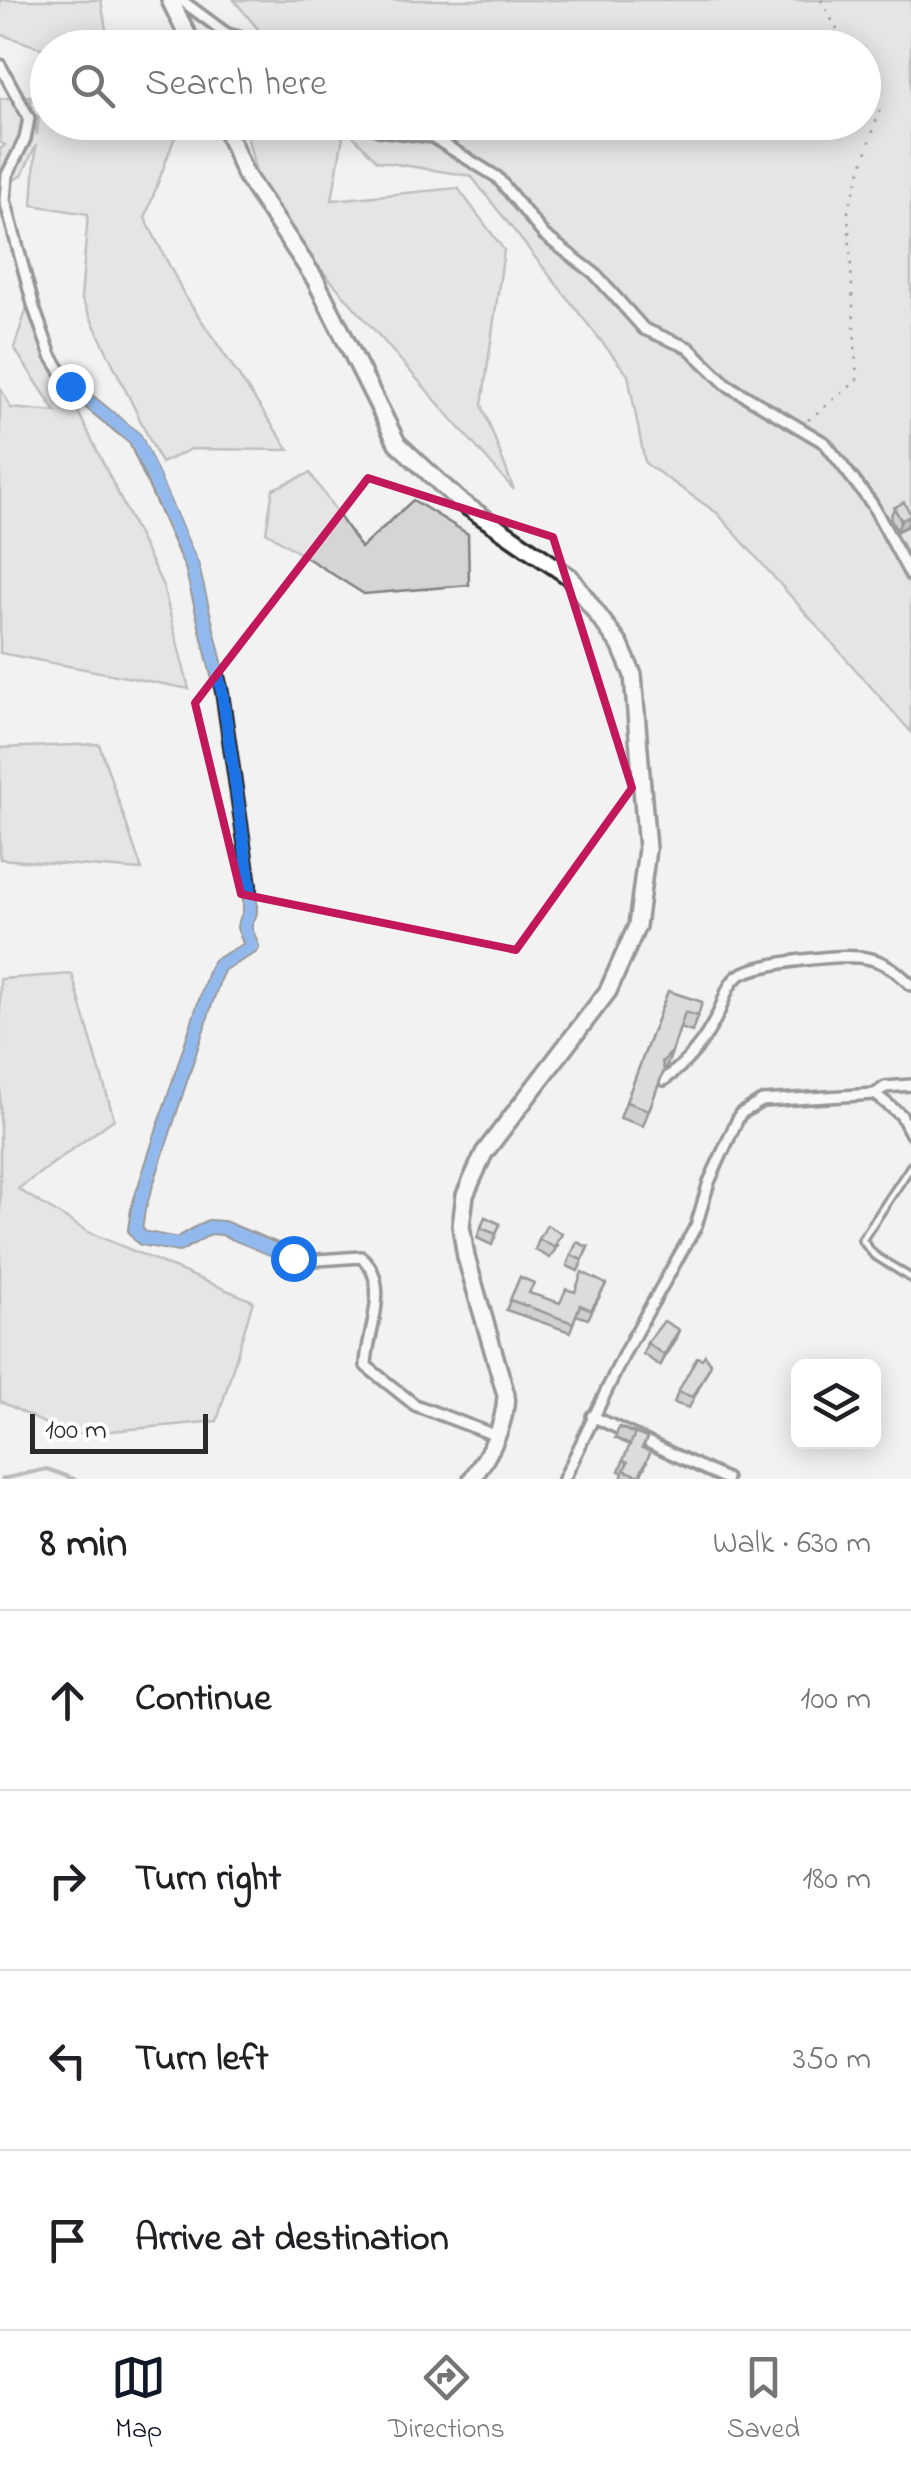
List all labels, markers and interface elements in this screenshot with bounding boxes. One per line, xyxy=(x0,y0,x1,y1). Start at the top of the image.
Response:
search box xyxy=(30,30,881,140)
text: Search here xyxy=(145,57,327,113)
icon: search xyxy=(65,58,120,113)
route end xyxy=(48,364,94,410)
route start xyxy=(271,1236,317,1282)
map controls xyxy=(791,1359,881,1449)
button: layers xyxy=(791,1359,881,1449)
scale bar xyxy=(30,1409,208,1454)
text: 100 m xyxy=(45,1411,107,1452)
text: 8 min xyxy=(40,1514,127,1575)
text: Walk · 630 m xyxy=(713,1521,871,1568)
text: Continue xyxy=(135,1672,271,1728)
icon: ahead xyxy=(40,1673,95,1728)
text: 100 m xyxy=(800,1677,871,1724)
text: Turn right xyxy=(135,1852,281,1908)
icon: right xyxy=(40,1853,95,1908)
text: 180 m xyxy=(802,1857,871,1904)
text: Turn left xyxy=(135,2032,268,2088)
icon: left xyxy=(40,2033,95,2088)
text: 350 m xyxy=(793,2037,871,2084)
text: Arrive at destination xyxy=(135,2212,449,2268)
icon: arrive xyxy=(40,2213,95,2268)
tab: Map xyxy=(111,2350,166,2451)
tab: Directions xyxy=(388,2350,505,2451)
tab: Saved xyxy=(727,2350,800,2451)

